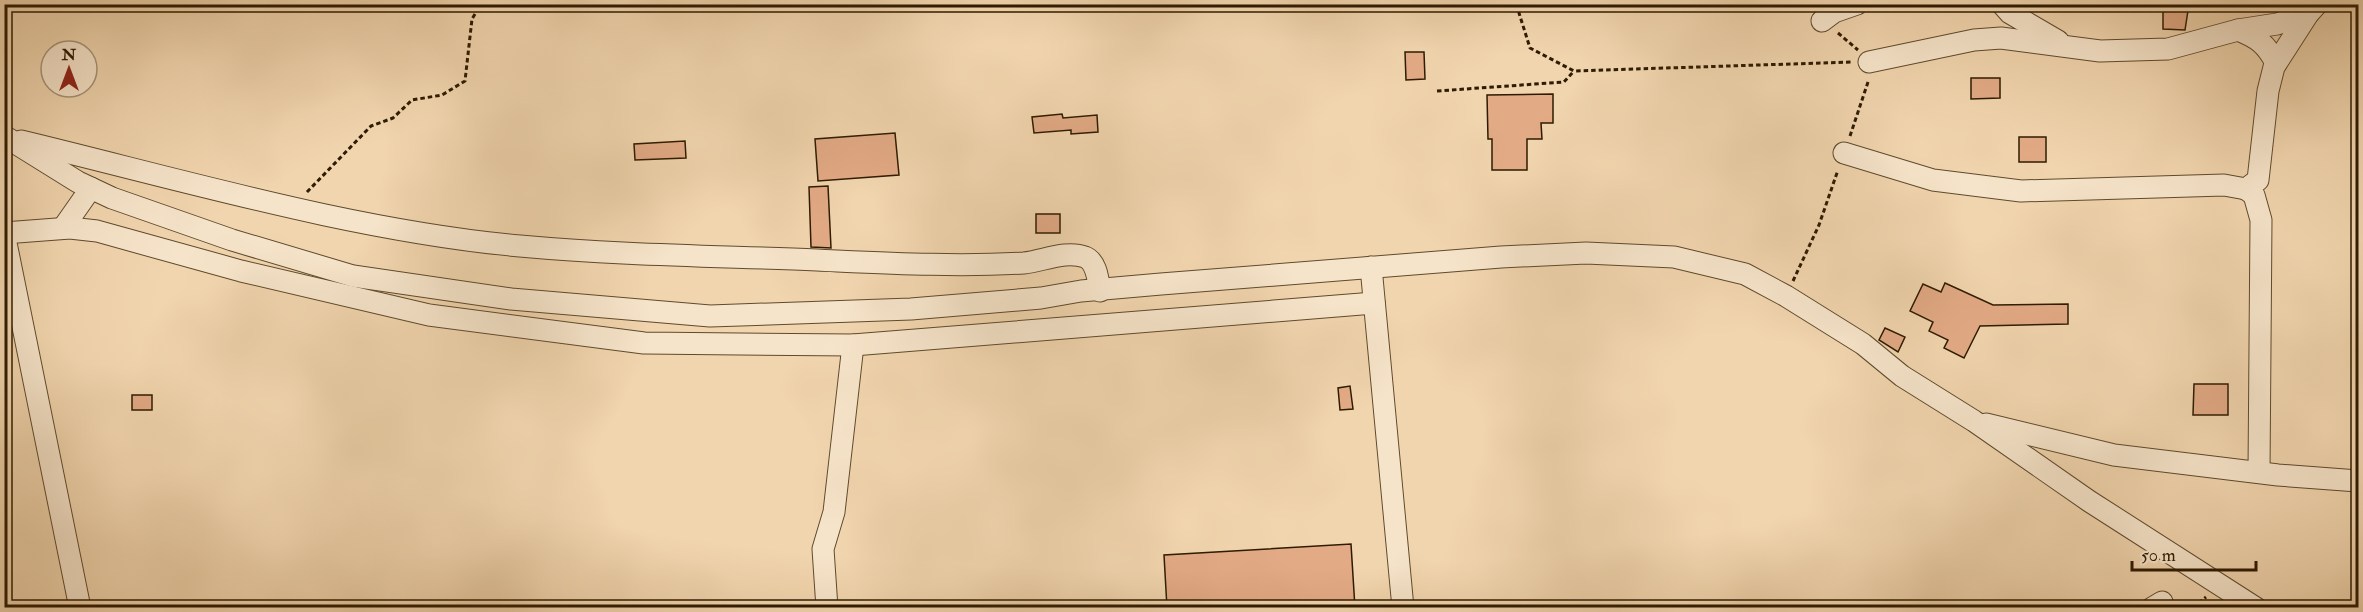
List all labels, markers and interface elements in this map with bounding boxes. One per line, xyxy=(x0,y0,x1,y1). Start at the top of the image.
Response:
north arrow xyxy=(39,39,99,99)
text: N xyxy=(61,45,77,65)
scale bar xyxy=(2132,534,2256,572)
text: 50 m xyxy=(2141,544,2176,567)

